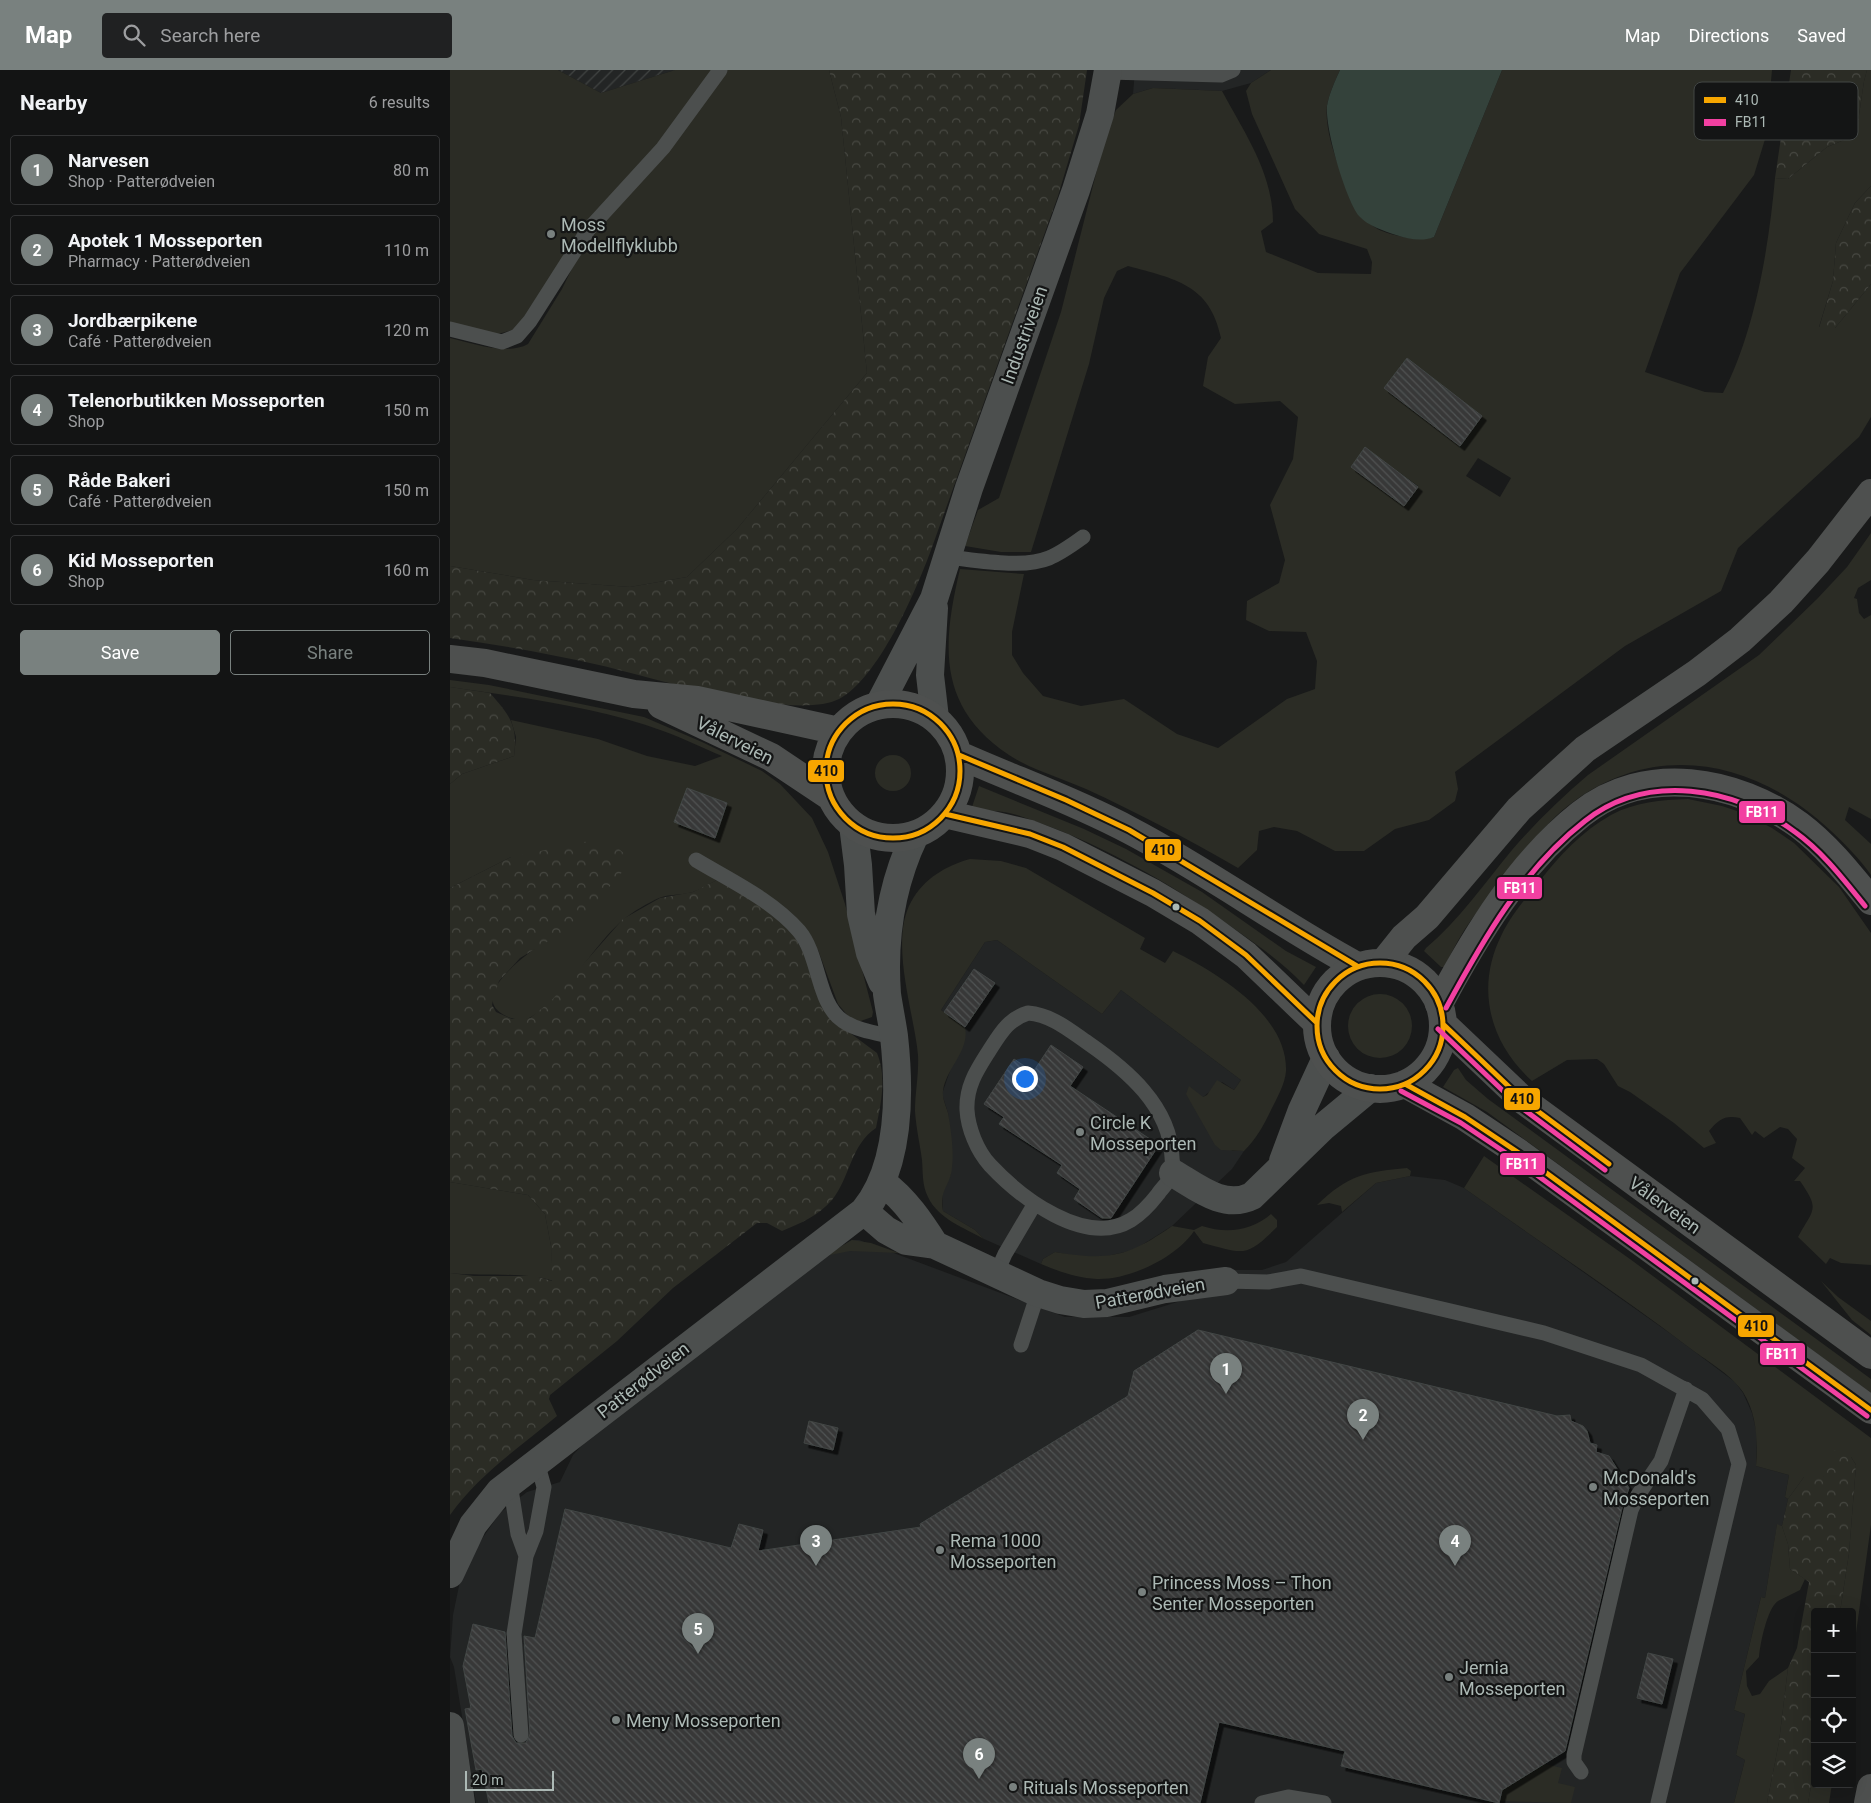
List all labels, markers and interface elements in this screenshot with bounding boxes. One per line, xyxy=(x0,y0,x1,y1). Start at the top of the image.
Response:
search box xyxy=(102,13,452,58)
text: Map xyxy=(25,21,72,49)
icon: search xyxy=(120,21,148,49)
text: Search here xyxy=(160,24,260,47)
text: Map xyxy=(1625,25,1660,46)
text: Directions xyxy=(1688,25,1769,46)
text: Saved xyxy=(1797,25,1846,46)
legend xyxy=(1694,82,1858,140)
text: Nearby xyxy=(20,91,87,115)
text: 410 xyxy=(1735,92,1759,108)
text: 6 results xyxy=(369,93,430,112)
text: FB11 xyxy=(1735,114,1767,130)
text: Narvesen xyxy=(68,149,149,172)
text: 1 xyxy=(32,161,42,180)
text: 80 m xyxy=(393,161,429,180)
text: Shop · Patterødveien xyxy=(68,172,215,191)
place label: Moss Modellflyklubb xyxy=(561,214,678,256)
marker: Moss Modellflyklubb xyxy=(545,228,557,240)
text: Apotek 1 Mosseporten xyxy=(68,229,262,252)
text: 2 xyxy=(32,241,42,260)
text: 110 m xyxy=(384,241,429,260)
text: Pharmacy · Patterødveien xyxy=(68,252,250,271)
street label: Industriveien xyxy=(997,283,1051,387)
text: Jordbærpikene xyxy=(68,309,197,332)
text: 3 xyxy=(32,321,42,340)
text: 120 m xyxy=(384,321,429,340)
text: Café · Patterødveien xyxy=(68,332,212,351)
text: Telenorbutikken Mosseporten xyxy=(68,389,325,412)
text: 4 xyxy=(32,401,42,420)
text: 150 m xyxy=(384,401,429,420)
text: Shop xyxy=(68,412,104,431)
text: Råde Bakeri xyxy=(68,469,171,492)
text: 5 xyxy=(32,481,42,500)
text: 150 m xyxy=(384,481,429,500)
text: Café · Patterødveien xyxy=(68,492,212,511)
text: Kid Mosseporten xyxy=(68,549,214,572)
text: 6 xyxy=(32,561,42,580)
text: 160 m xyxy=(384,561,429,580)
text: Shop xyxy=(68,572,104,591)
button: Save xyxy=(20,630,220,675)
button: Share xyxy=(230,630,430,675)
street label: Vålerveien xyxy=(693,712,777,768)
line badge: 410 xyxy=(807,759,845,783)
text: 410 xyxy=(814,763,838,779)
line badge: FB11 xyxy=(1738,800,1786,824)
text: FB11 xyxy=(1746,804,1778,820)
line badge: 410 xyxy=(1144,838,1182,862)
text: 410 xyxy=(1151,842,1175,858)
line badge: FB11 xyxy=(1496,876,1543,900)
text: FB11 xyxy=(1504,880,1536,896)
unlabelled marker xyxy=(1171,902,1181,912)
your location xyxy=(1012,1066,1038,1092)
line badge: 410 xyxy=(1503,1087,1541,1111)
text: 410 xyxy=(1510,1091,1534,1107)
place label: Circle K Mosseporten xyxy=(1090,1112,1196,1154)
marker: Circle K Mosseporten xyxy=(1074,1126,1086,1138)
line badge: FB11 xyxy=(1499,1152,1546,1176)
text: FB11 xyxy=(1506,1156,1538,1172)
street label: Vålerveien xyxy=(1625,1172,1705,1238)
street label: Patterødveien xyxy=(1094,1273,1206,1313)
unlabelled marker xyxy=(1690,1276,1700,1286)
line badge: 410 xyxy=(1737,1314,1775,1338)
text: 410 xyxy=(1744,1318,1768,1334)
street label: Patterødveien xyxy=(593,1338,693,1422)
line badge: FB11 xyxy=(1759,1342,1806,1366)
text: FB11 xyxy=(1766,1346,1798,1362)
pin: 1 xyxy=(1210,1353,1242,1394)
pin: 2 xyxy=(1347,1399,1379,1440)
place label: McDonald's Mosseporten xyxy=(1603,1467,1709,1509)
marker: McDonald's Mosseporten xyxy=(1587,1481,1599,1493)
pin: 3 xyxy=(800,1525,832,1566)
pin: 4 xyxy=(1439,1525,1471,1566)
place label: Rema 1000 Mosseporten xyxy=(950,1530,1056,1572)
marker: Rema 1000 Mosseporten xyxy=(934,1544,946,1556)
place label: Princess Moss – Thon Senter Mosseporten xyxy=(1152,1572,1332,1614)
marker: Princess Moss – Thon Senter Mosseporten xyxy=(1136,1586,1148,1598)
map controls xyxy=(1811,1608,1856,1788)
button: + xyxy=(1811,1608,1856,1653)
pin: 5 xyxy=(682,1613,714,1654)
button: − xyxy=(1811,1653,1856,1698)
place label: Jernia Mosseporten xyxy=(1459,1657,1565,1699)
marker: Jernia Mosseporten xyxy=(1443,1671,1455,1683)
button: locate xyxy=(1811,1698,1856,1743)
place label: Meny Mosseporten xyxy=(626,1710,781,1731)
marker: Meny Mosseporten xyxy=(610,1714,622,1726)
pin: 6 xyxy=(963,1738,995,1779)
button: layers xyxy=(1811,1743,1856,1788)
scale bar xyxy=(465,1768,554,1791)
text: 20 m xyxy=(472,1772,504,1788)
place label: Rituals Mosseporten xyxy=(1023,1777,1189,1798)
marker: Rituals Mosseporten xyxy=(1007,1781,1019,1793)

